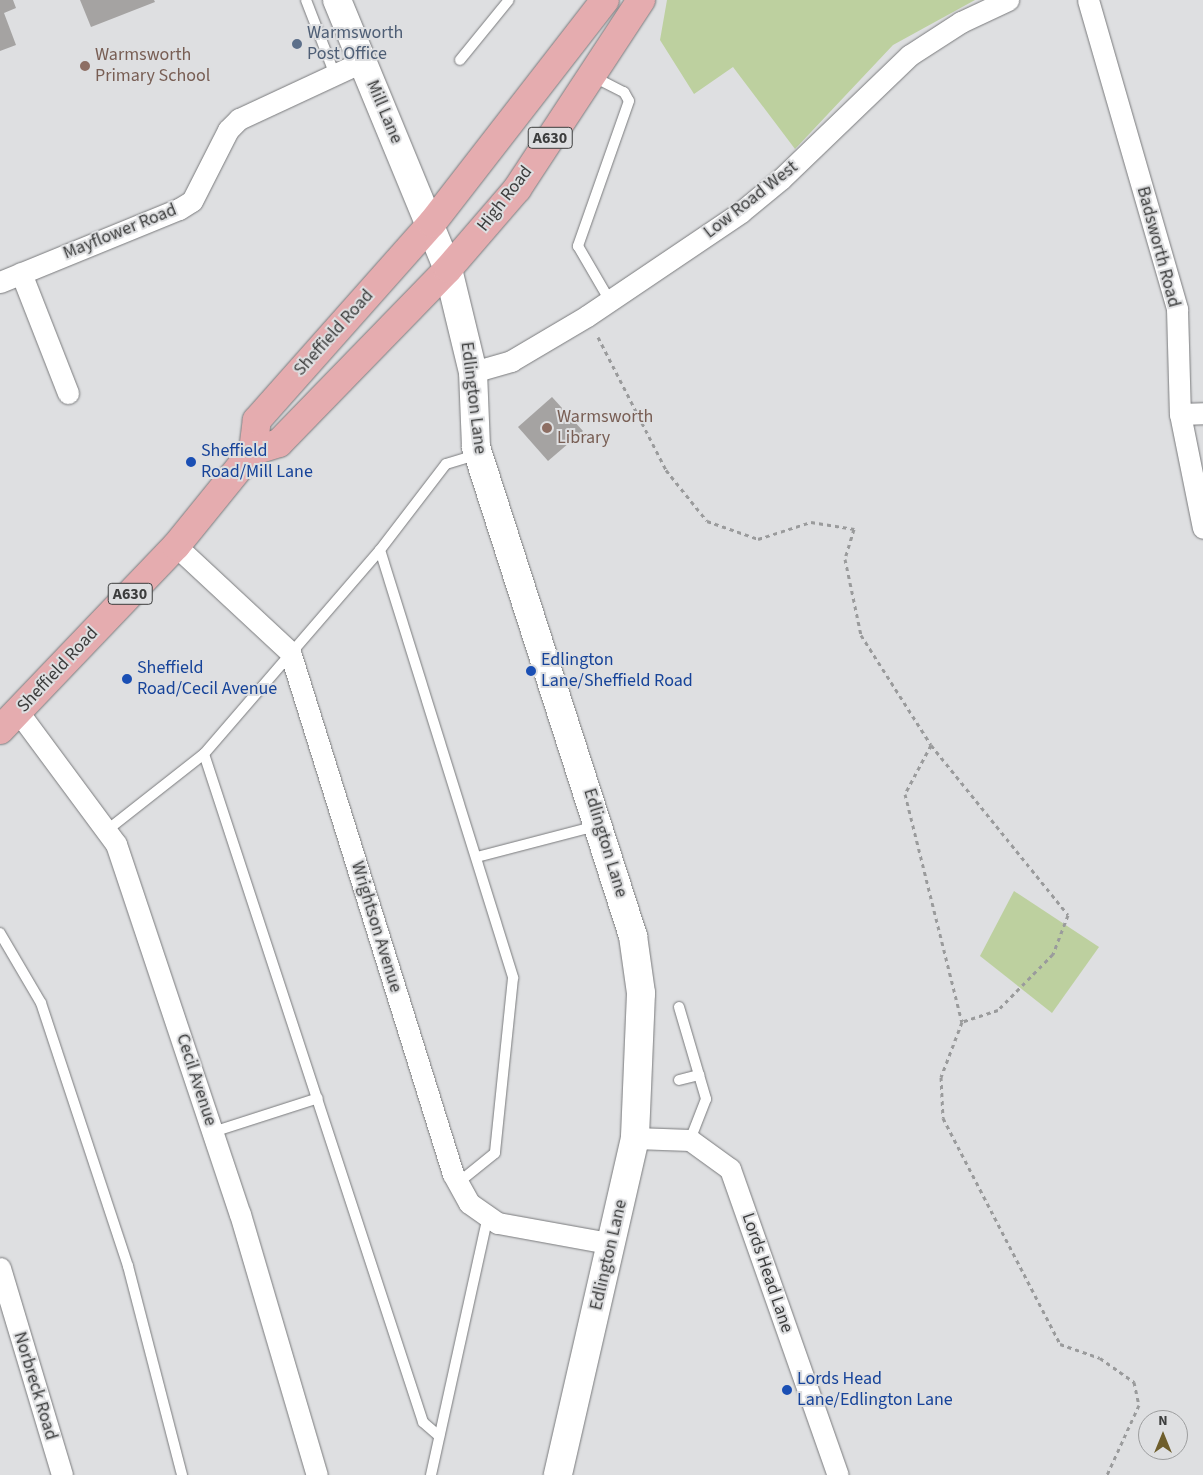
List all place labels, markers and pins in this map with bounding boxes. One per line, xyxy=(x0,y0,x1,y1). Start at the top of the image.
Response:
place label: Warmsworth Post Office xyxy=(307,23,403,66)
marker: Warmsworth Post Office xyxy=(291,38,303,50)
place label: Warmsworth Primary School xyxy=(95,45,210,88)
marker: Warmsworth Primary School xyxy=(79,60,91,72)
place label: Warmsworth Library xyxy=(557,407,653,449)
marker: Warmsworth Library xyxy=(541,422,553,434)
place label: Sheffield Road/Mill Lane xyxy=(201,441,313,484)
marker: Sheffield Road/Mill Lane xyxy=(185,456,197,468)
place label: Edlington Lane/Sheffield Road xyxy=(541,650,693,692)
place label: Sheffield Road/Cecil Avenue xyxy=(137,658,277,701)
marker: Edlington Lane/Sheffield Road xyxy=(525,665,537,677)
marker: Sheffield Road/Cecil Avenue xyxy=(121,673,133,685)
place label: Lords Head Lane/Edlington Lane xyxy=(797,1369,953,1412)
marker: Lords Head Lane/Edlington Lane xyxy=(781,1384,793,1396)

